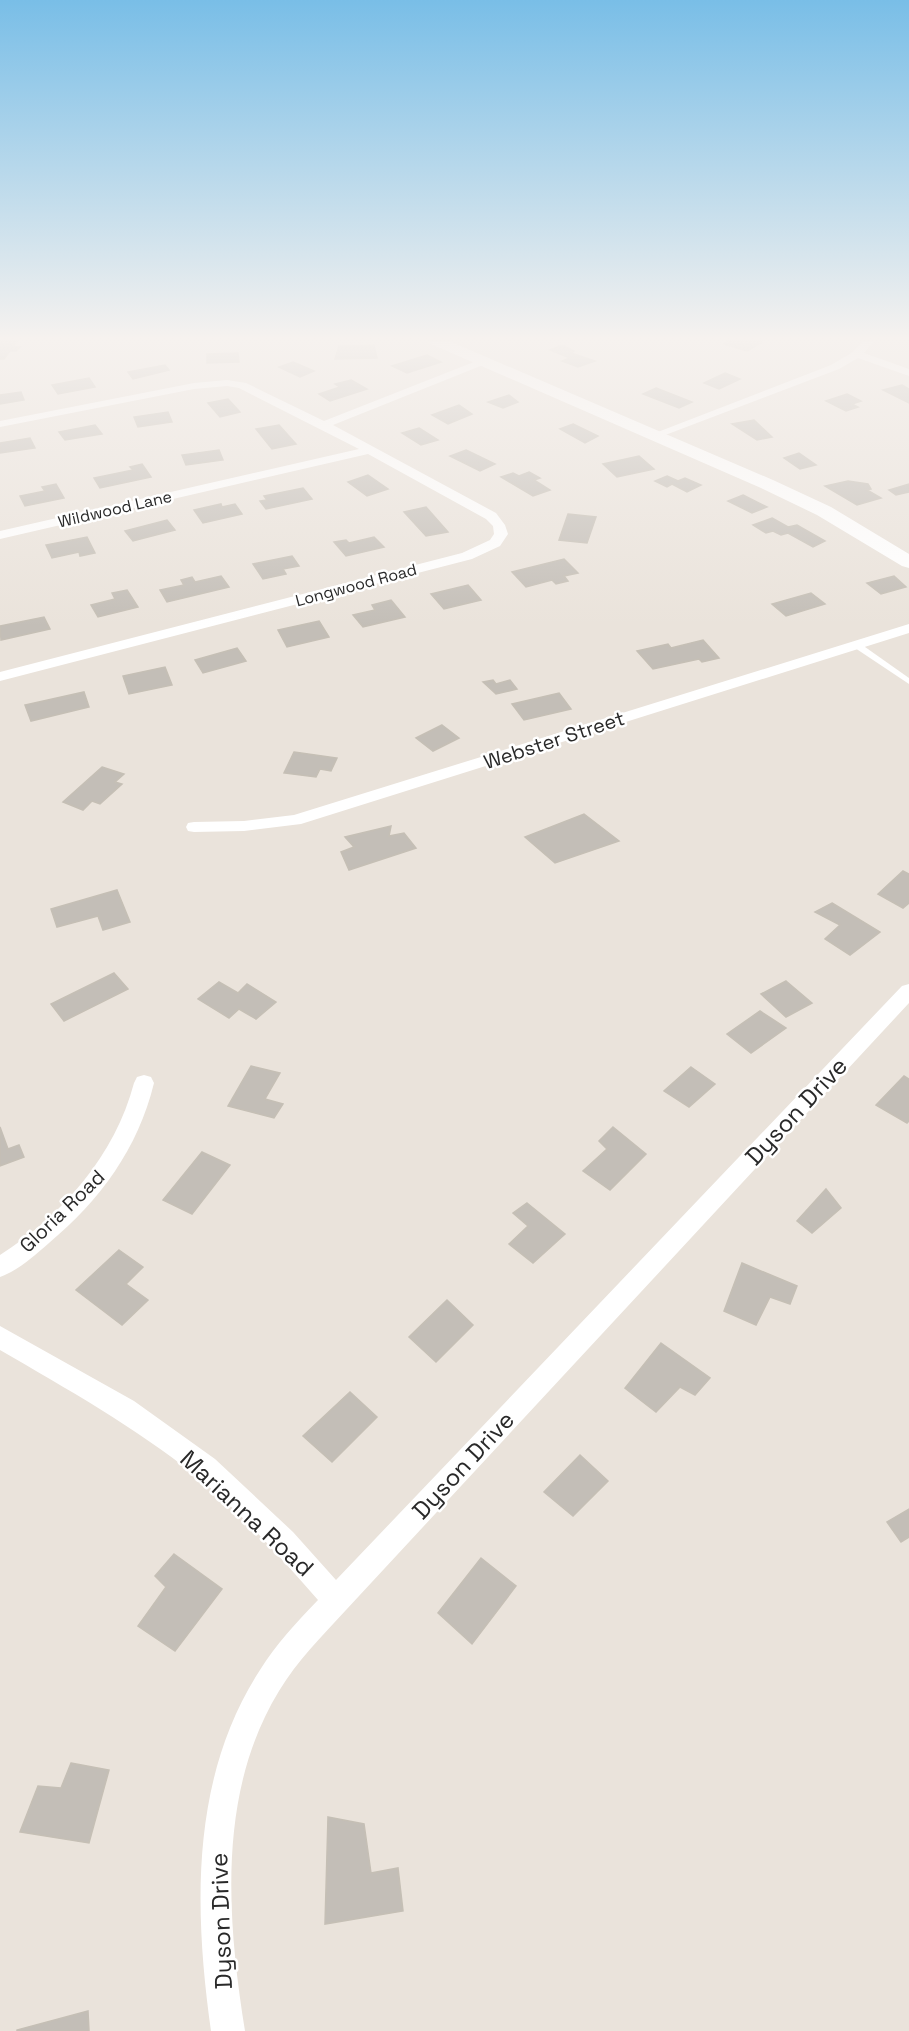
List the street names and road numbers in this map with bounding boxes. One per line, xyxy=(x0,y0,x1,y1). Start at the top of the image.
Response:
street label: Wildwood Lane xyxy=(56,486,174,532)
street label: Longwood Road xyxy=(293,559,419,611)
street label: Webster Street xyxy=(480,705,628,775)
street label: Dyson Drive xyxy=(738,1051,854,1171)
street label: Gloria Road xyxy=(14,1164,110,1258)
street label: Dyson Drive xyxy=(405,1405,521,1525)
street label: Marianna Road xyxy=(174,1443,320,1583)
street label: Dyson Drive xyxy=(203,1852,239,1990)

